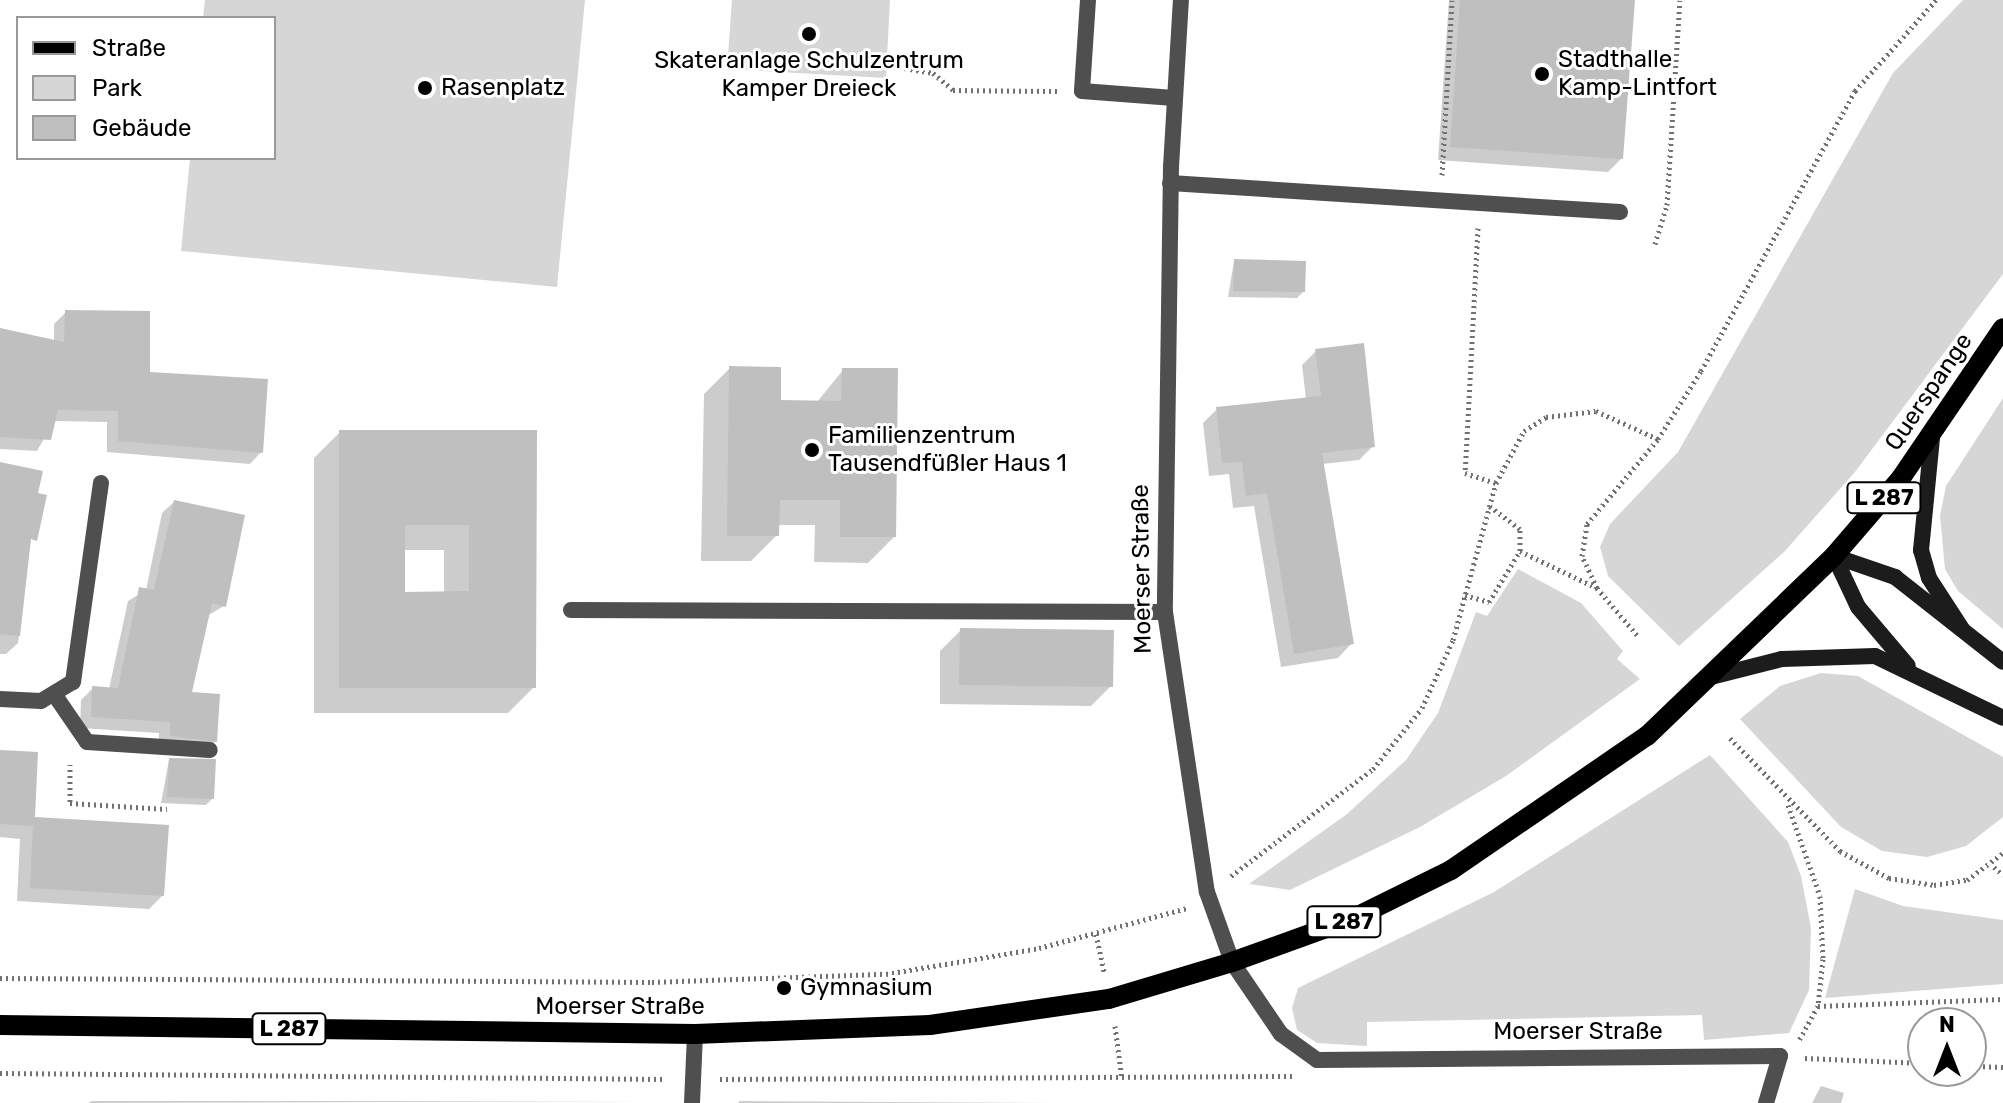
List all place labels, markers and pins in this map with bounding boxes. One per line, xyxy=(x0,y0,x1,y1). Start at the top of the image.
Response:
marker: Skateranlage Schulzentrum Kamper Dreieck xyxy=(800,25,818,43)
place label: Stadthalle Kamp-Lintfort xyxy=(1558,46,1717,102)
place label: Skateranlage Schulzentrum Kamper Dreieck xyxy=(654,47,964,103)
marker: Stadthalle Kamp-Lintfort xyxy=(1533,65,1551,83)
place label: Rasenplatz xyxy=(441,74,565,102)
marker: Rasenplatz xyxy=(416,79,434,97)
place label: Familienzentrum Tausendfüßler Haus 1 xyxy=(828,422,1067,478)
marker: Familienzentrum Tausendfüßler Haus 1 xyxy=(803,441,821,459)
place label: Gymnasium xyxy=(800,974,933,1002)
marker: Gymnasium xyxy=(775,979,793,997)

